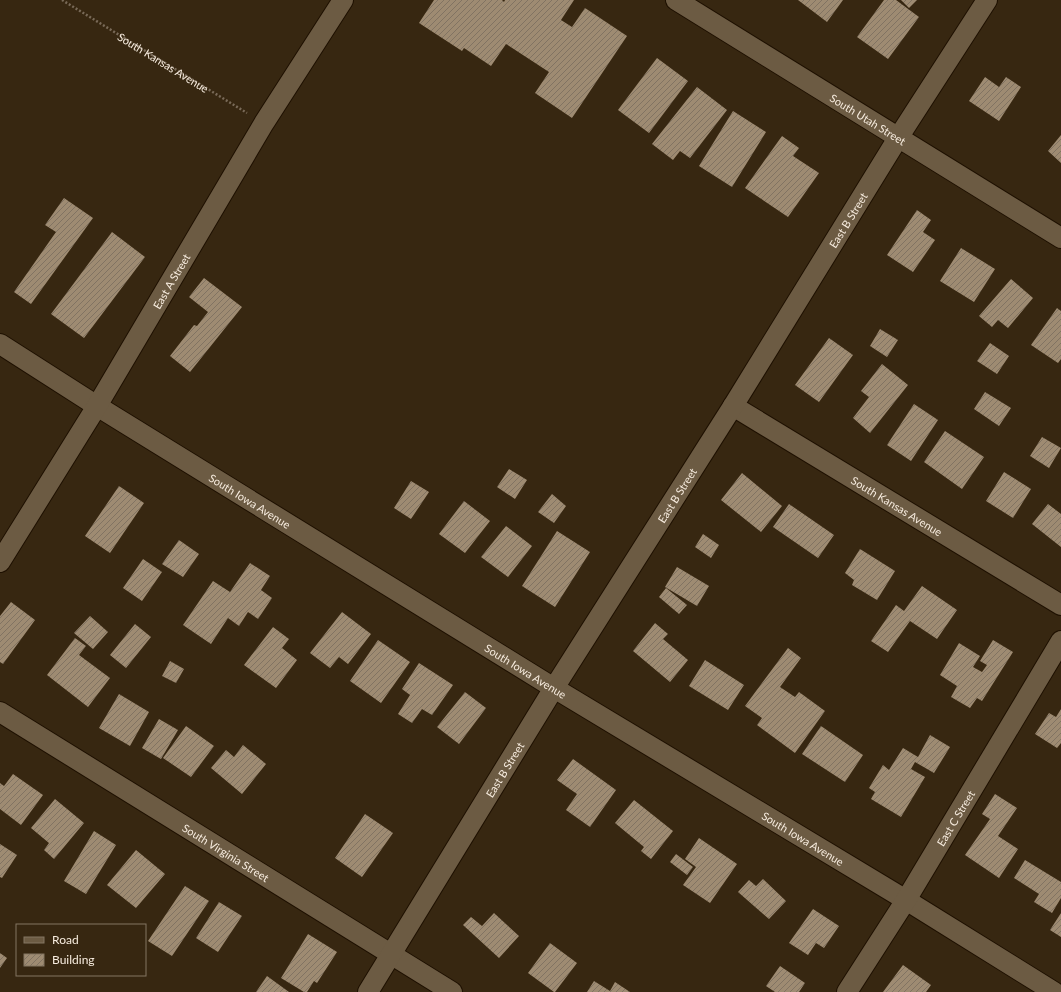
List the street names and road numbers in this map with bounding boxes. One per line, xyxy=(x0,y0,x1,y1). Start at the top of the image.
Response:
street label: South Kansas Avenue xyxy=(116,29,211,95)
street label: South Utah Street xyxy=(828,91,909,147)
street label: East B Street xyxy=(826,190,869,250)
street label: East A Street xyxy=(150,251,192,311)
street label: East B Street xyxy=(654,465,699,525)
street label: South Iowa Avenue xyxy=(207,470,293,531)
street label: South Kansas Avenue xyxy=(849,473,945,538)
street label: South Iowa Avenue xyxy=(483,641,569,701)
street label: East B Street xyxy=(482,739,526,799)
street label: East C Street xyxy=(934,788,977,848)
street label: South Iowa Avenue xyxy=(760,808,847,868)
street label: South Virginia Street xyxy=(180,820,272,884)

